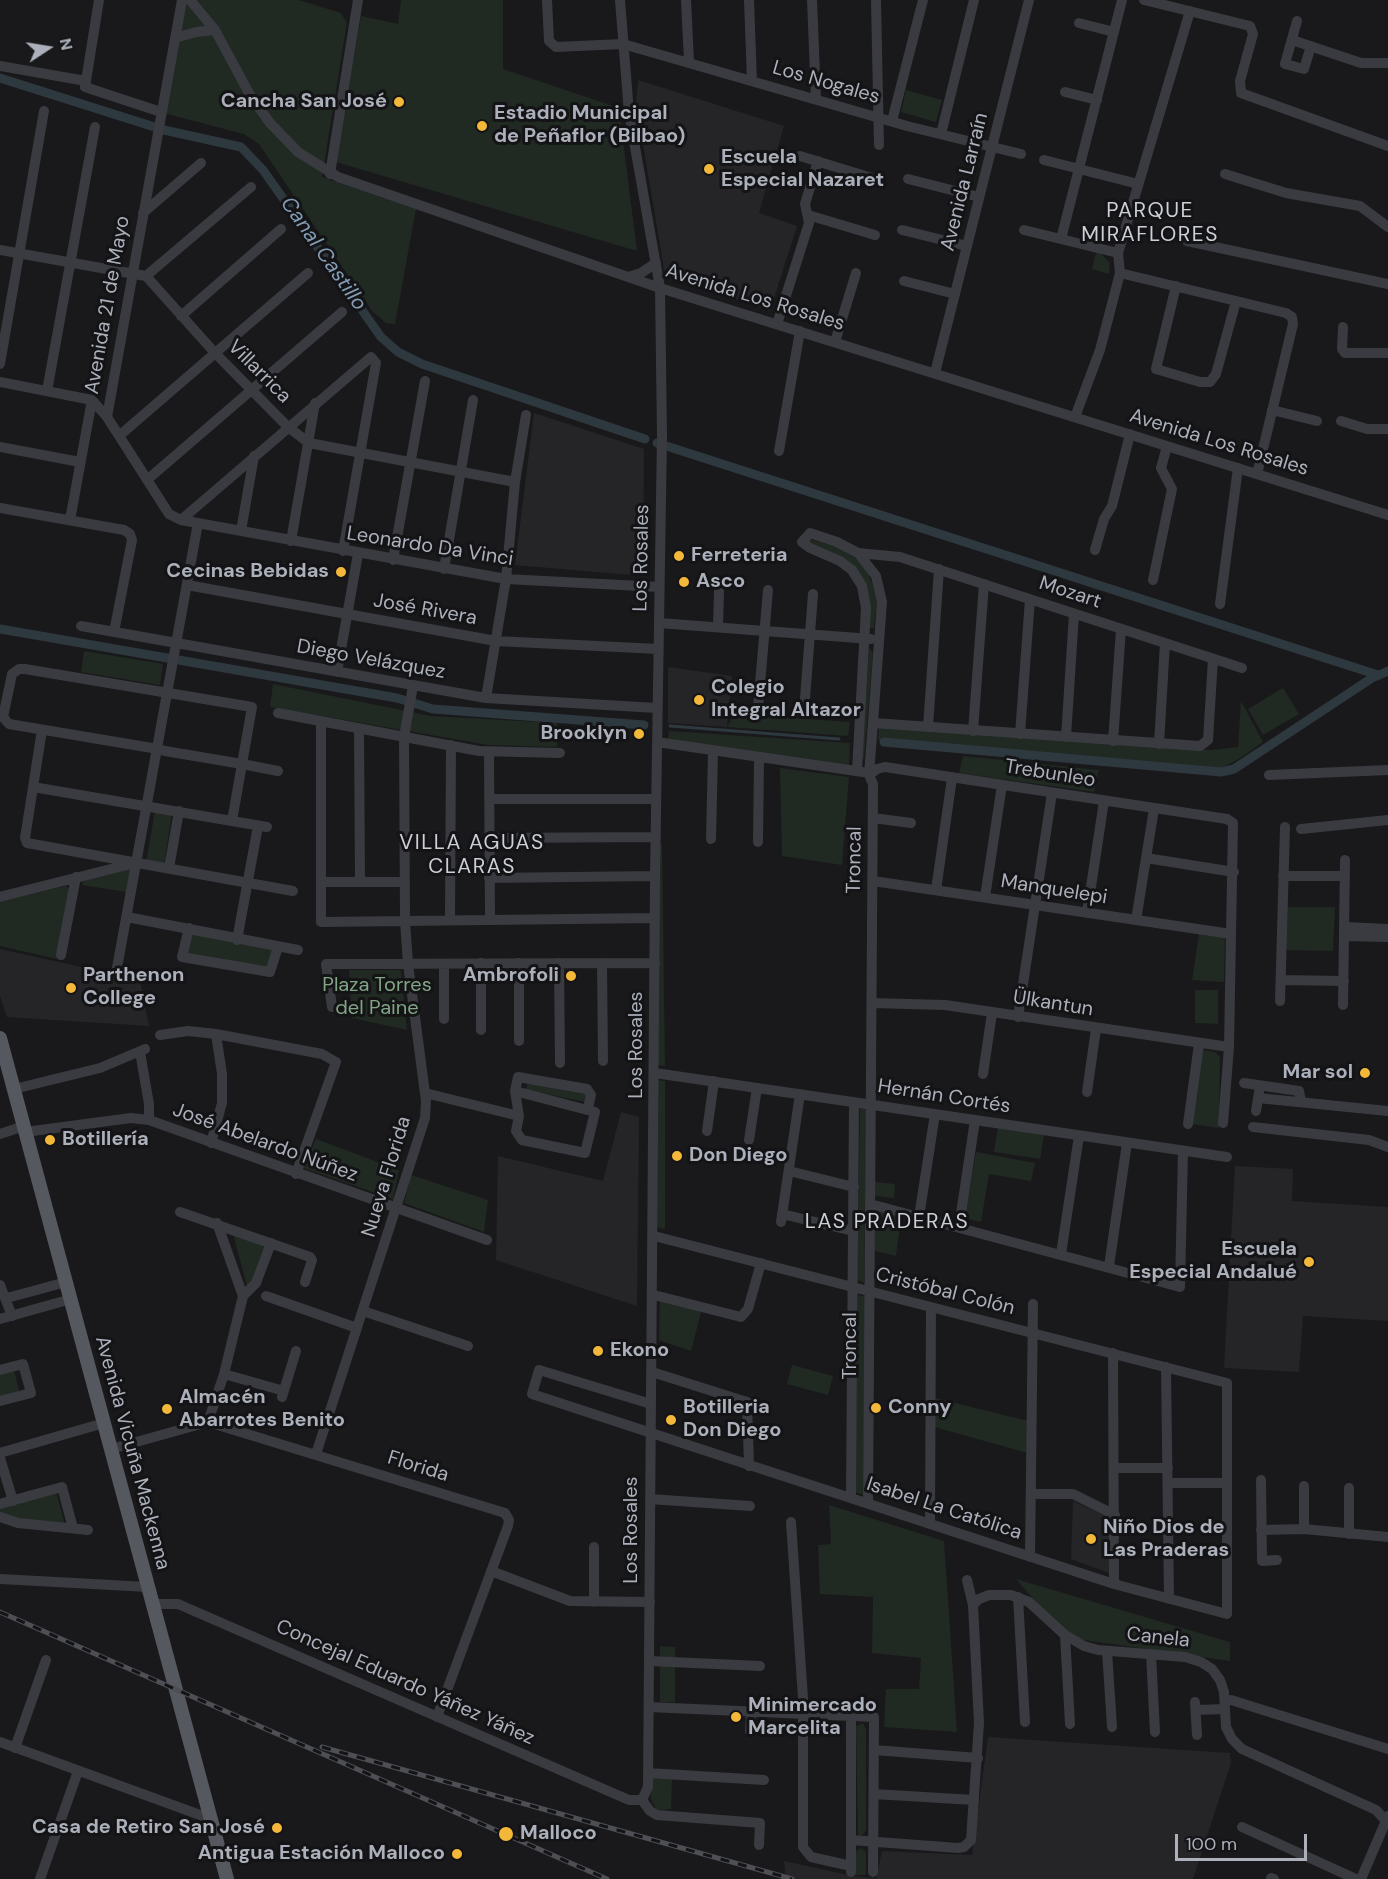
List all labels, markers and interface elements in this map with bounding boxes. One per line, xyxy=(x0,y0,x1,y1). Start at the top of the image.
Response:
north arrow xyxy=(18,18,78,78)
text: N xyxy=(55,36,78,52)
street label: Los Nogales xyxy=(770,56,882,110)
place label: Cancha San José xyxy=(221,90,387,114)
marker: Cancha San José xyxy=(392,95,406,109)
place label: Estadio Municipal de Peñaflor (Bilbao) xyxy=(494,102,685,149)
street label: Avenida Larraín xyxy=(936,110,994,254)
marker: Estadio Municipal de Peñaflor (Bilbao) xyxy=(475,119,489,133)
place label: Escuela Especial Nazaret xyxy=(721,146,884,193)
marker: Escuela Especial Nazaret xyxy=(702,162,716,176)
water label: Canal Castillo xyxy=(275,192,371,316)
district label: PARQUE MIRAFLORES xyxy=(1081,198,1219,248)
street label: Avenida 21 de Mayo xyxy=(81,214,135,396)
street label: Avenida Los Rosales xyxy=(663,259,847,337)
street label: Villarrica xyxy=(222,335,296,409)
street label: Avenida Los Rosales xyxy=(1127,404,1311,482)
street label: Los Rosales xyxy=(629,504,655,612)
street label: Leonardo Da Vinci xyxy=(345,522,515,572)
place label: Ferreteria xyxy=(691,544,788,568)
marker: Ferreteria xyxy=(672,549,686,563)
place label: Cecinas Bebidas xyxy=(166,560,329,584)
marker: Cecinas Bebidas xyxy=(334,565,348,579)
place label: Asco xyxy=(696,570,745,594)
street label: Mozart xyxy=(1036,572,1104,614)
marker: Asco xyxy=(677,575,691,589)
street label: José Rivera xyxy=(371,589,479,631)
street label: Diego Velázquez xyxy=(295,635,447,685)
place label: Colegio Integral Altazor xyxy=(711,676,861,723)
marker: Colegio Integral Altazor xyxy=(692,693,706,707)
place label: Brooklyn xyxy=(540,722,627,746)
marker: Brooklyn xyxy=(632,727,646,741)
street label: Trebunleo xyxy=(1003,755,1097,793)
street label: Troncal xyxy=(842,826,868,894)
district label: VILLA AGUAS CLARAS xyxy=(399,830,545,880)
street label: Manquelepi xyxy=(999,870,1109,910)
place label: Parthenon College xyxy=(83,964,184,1011)
place label: Ambrofoli xyxy=(463,964,559,988)
marker: Ambrofoli xyxy=(564,969,578,983)
park label: Plaza Torres del Paine xyxy=(322,974,432,1021)
marker: Parthenon College xyxy=(64,981,78,995)
street label: Ülkantun xyxy=(1011,986,1095,1022)
street label: Los Rosales xyxy=(625,991,649,1099)
place label: Mar sol xyxy=(1283,1061,1353,1085)
marker: Mar sol xyxy=(1358,1066,1372,1080)
street label: Hernán Cortés xyxy=(876,1075,1012,1119)
street label: José Abelardo Núñez xyxy=(169,1098,361,1188)
street label: Nueva Florida xyxy=(357,1114,417,1240)
place label: Botillería xyxy=(62,1128,149,1152)
marker: Botillería xyxy=(43,1133,57,1147)
place label: Don Diego xyxy=(689,1144,788,1168)
marker: Don Diego xyxy=(670,1149,684,1163)
district label: LAS PRADERAS xyxy=(805,1209,969,1235)
place label: Escuela Especial Andalué xyxy=(1129,1238,1297,1285)
marker: Escuela Especial Andalué xyxy=(1302,1255,1316,1269)
street label: Cristóbal Colón xyxy=(873,1263,1017,1321)
street label: Troncal xyxy=(839,1312,863,1380)
street label: Avenida Vicuña Mackenna xyxy=(89,1333,175,1573)
place label: Ekono xyxy=(610,1339,669,1363)
marker: Ekono xyxy=(591,1344,605,1358)
place label: Almacén Abarrotes Benito xyxy=(179,1386,345,1433)
place label: Botilleria Don Diego xyxy=(683,1396,782,1443)
place label: Conny xyxy=(888,1396,951,1420)
marker: Conny xyxy=(869,1401,883,1415)
marker: Almacén Abarrotes Benito xyxy=(160,1402,174,1416)
marker: Botilleria Don Diego xyxy=(664,1413,678,1427)
street label: Florida xyxy=(385,1446,451,1488)
street label: Isabel La Católica xyxy=(863,1473,1025,1545)
street label: Los Rosales xyxy=(620,1476,644,1584)
place label: Niño Dios de Las Praderas xyxy=(1103,1516,1229,1563)
marker: Niño Dios de Las Praderas xyxy=(1084,1532,1098,1546)
street label: Concejal Eduardo Yáñez Yáñez xyxy=(272,1615,538,1751)
street label: Canela xyxy=(1125,1623,1191,1653)
place label: Minimercado Marcelita xyxy=(748,1694,877,1741)
marker: Minimercado Marcelita xyxy=(729,1710,743,1724)
place label: Casa de Retiro San José xyxy=(32,1816,265,1840)
marker: Casa de Retiro San José xyxy=(270,1821,284,1835)
place label: Malloco xyxy=(520,1822,597,1846)
scale bar xyxy=(1178,1822,1310,1860)
marker: Malloco xyxy=(497,1825,515,1843)
text: 100 m xyxy=(1186,1832,1237,1856)
place label: Antigua Estación Malloco xyxy=(198,1842,445,1866)
marker: Antigua Estación Malloco xyxy=(450,1847,464,1861)

